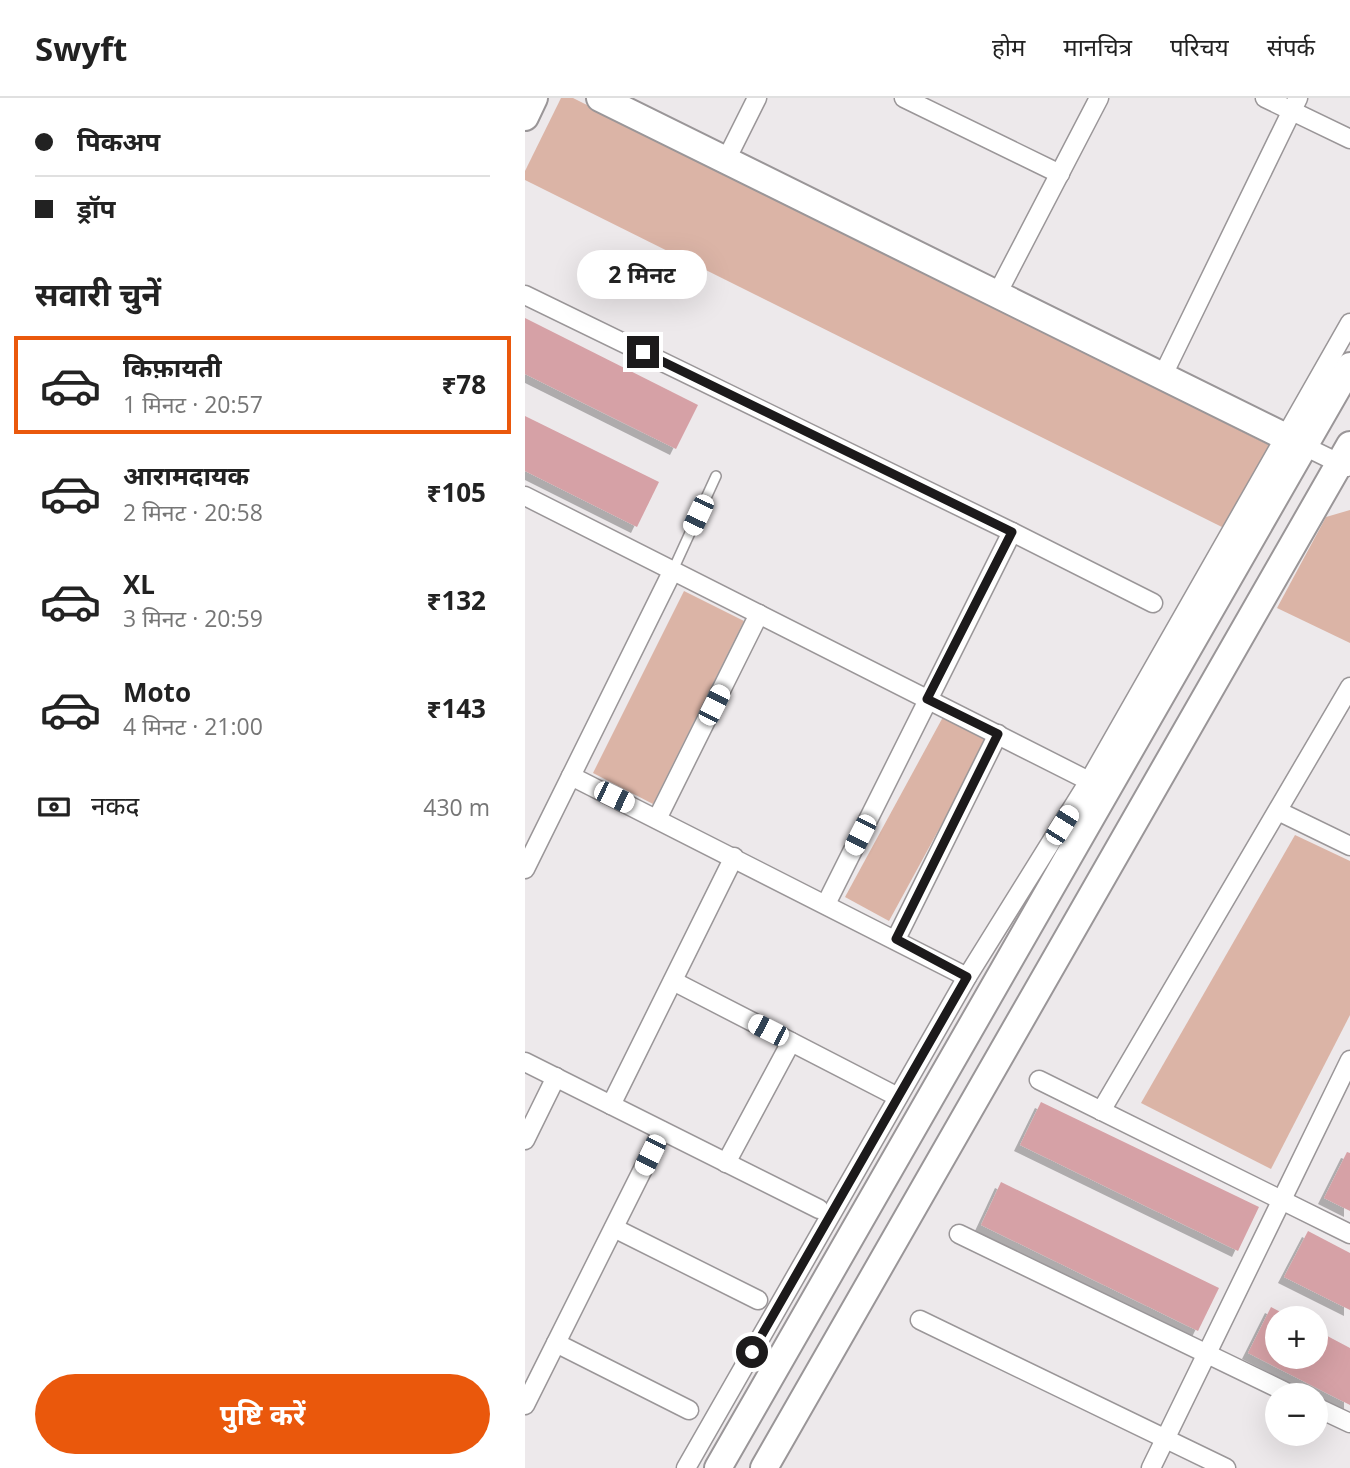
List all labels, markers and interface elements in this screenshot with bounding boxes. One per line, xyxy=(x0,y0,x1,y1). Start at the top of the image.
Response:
text: Swyft xyxy=(35,26,127,71)
text: होम xyxy=(992,30,1025,63)
text: मानचित्र xyxy=(1063,30,1132,63)
text: परिचय xyxy=(1170,30,1229,63)
text: संपर्क xyxy=(1267,30,1315,63)
text: पिकअप xyxy=(77,123,160,159)
text: ड्रॉप xyxy=(77,190,115,226)
callout: 2 मिनट xyxy=(578,250,708,300)
text: 2 मिनट xyxy=(608,258,676,290)
text: सवारी चुनें xyxy=(35,272,161,315)
route end xyxy=(627,336,659,368)
text: किफ़ायती xyxy=(123,349,222,385)
icon: car xyxy=(39,354,102,417)
text: ₹78 xyxy=(441,366,486,402)
text: 1 मिनट · 20:57 xyxy=(123,388,263,420)
text: आरामदायक xyxy=(123,457,249,493)
icon: car xyxy=(39,462,102,525)
text: ₹105 xyxy=(427,474,486,510)
car xyxy=(680,492,717,538)
text: 2 मिनट · 20:58 xyxy=(123,496,263,528)
text: XL xyxy=(123,566,155,602)
icon: car xyxy=(39,570,102,633)
text: ₹132 xyxy=(427,582,486,618)
text: 3 मिनट · 20:59 xyxy=(123,602,263,634)
text: Moto xyxy=(123,674,191,710)
icon: car xyxy=(39,678,102,741)
car xyxy=(696,682,733,728)
text: ₹143 xyxy=(427,690,486,726)
text: 4 मिनट · 21:00 xyxy=(123,710,263,742)
car xyxy=(591,778,638,816)
text: नकद xyxy=(91,787,139,823)
icon: cash xyxy=(35,788,73,826)
text: 430 m xyxy=(423,791,490,823)
car xyxy=(1042,802,1083,848)
car xyxy=(842,812,879,858)
car xyxy=(745,1011,792,1049)
car xyxy=(632,1132,669,1178)
map controls xyxy=(1265,1306,1328,1446)
button: + xyxy=(1265,1306,1328,1369)
route start xyxy=(736,1336,768,1368)
button: पुष्टि करें xyxy=(35,1374,490,1454)
button: − xyxy=(1265,1383,1328,1446)

